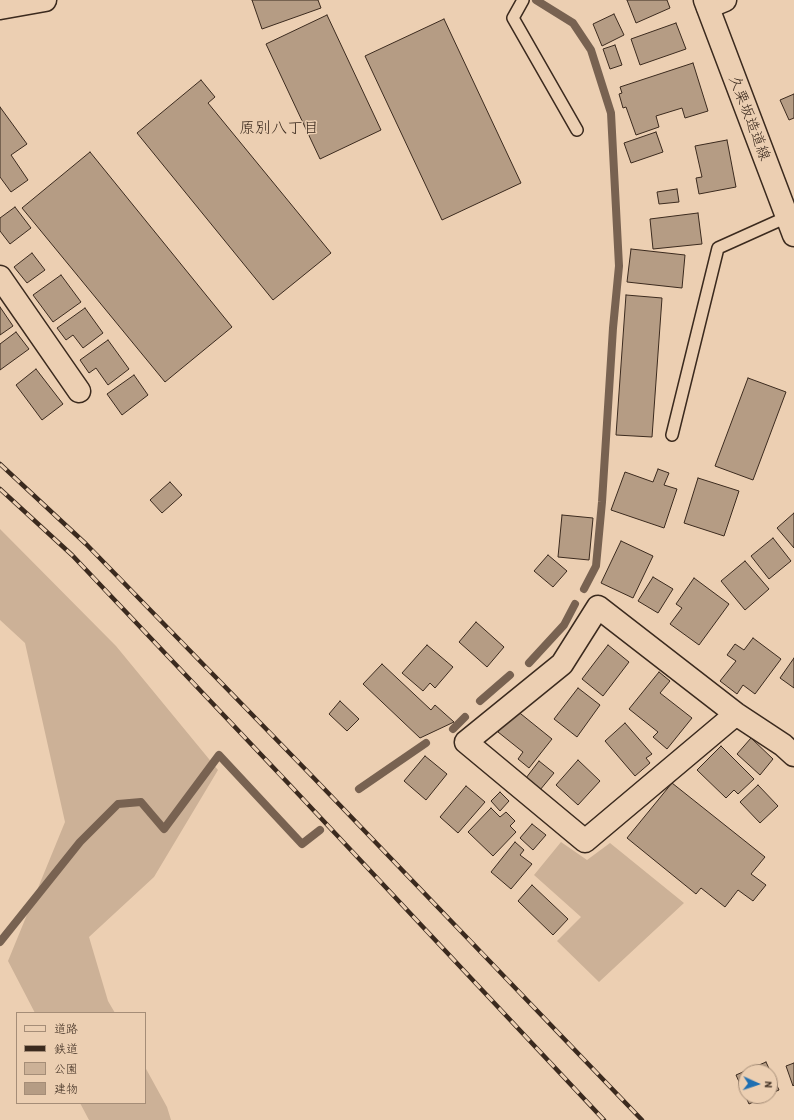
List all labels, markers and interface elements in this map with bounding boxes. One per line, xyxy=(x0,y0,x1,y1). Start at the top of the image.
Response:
street label: 久栗坂造道線 xyxy=(724,73,774,163)
district label: 原別八丁目 xyxy=(239,119,319,139)
legend xyxy=(16,1012,146,1104)
text: 道路 xyxy=(54,1020,78,1037)
text: 鉄道 xyxy=(54,1040,78,1057)
text: 公園 xyxy=(54,1060,78,1077)
north arrow xyxy=(738,1064,778,1104)
text: 建物 xyxy=(54,1080,78,1097)
text: N xyxy=(762,1081,776,1088)

